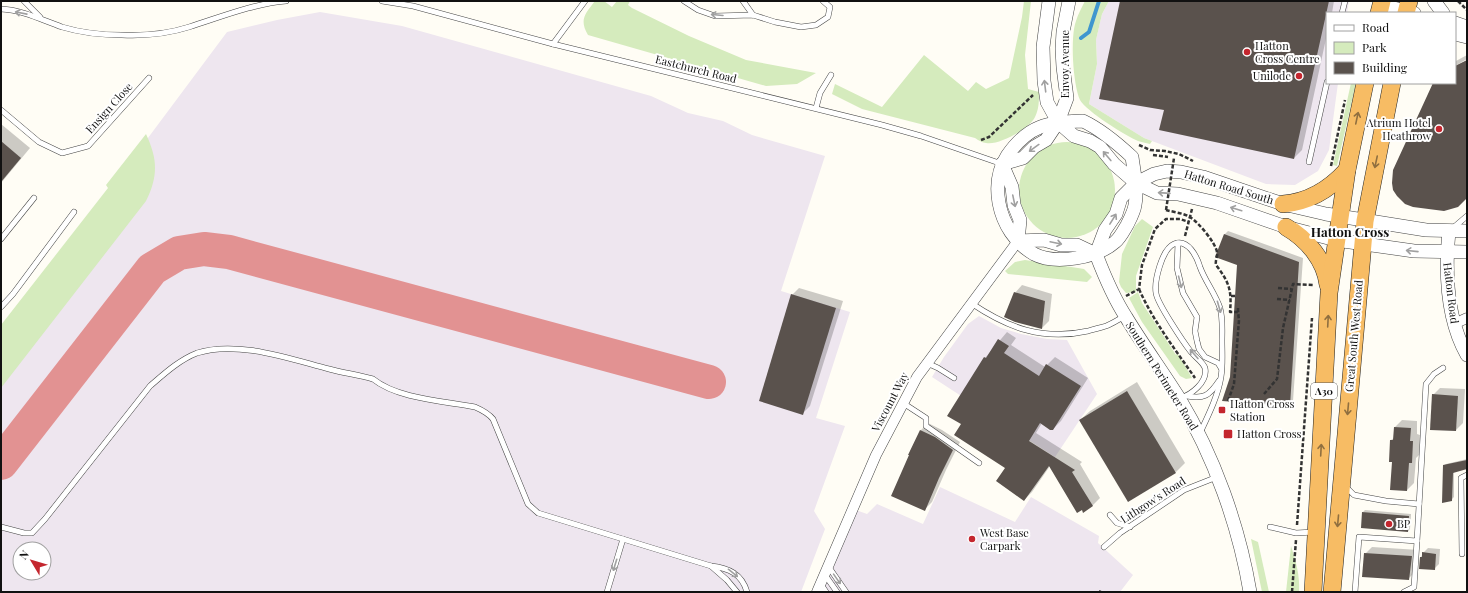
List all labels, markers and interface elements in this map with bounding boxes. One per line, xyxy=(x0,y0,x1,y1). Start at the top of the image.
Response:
one-way arrow xyxy=(15,8,28,16)
one-way arrow xyxy=(711,11,724,18)
legend xyxy=(1326,12,1456,84)
text: Road xyxy=(1362,19,1389,35)
street label: Envoy Avenue xyxy=(1057,29,1072,98)
place label: Hatton Cross Centre xyxy=(1255,38,1320,66)
text: Park xyxy=(1362,39,1387,55)
marker: Hatton Cross Centre xyxy=(1242,47,1252,57)
street label: Eastchurch Road xyxy=(654,51,739,86)
text: Building xyxy=(1362,59,1408,75)
place label: Unilode xyxy=(1253,68,1291,83)
marker: Unilode xyxy=(1294,71,1304,81)
street label: Ensign Close xyxy=(82,79,136,136)
one-way arrow xyxy=(1041,80,1049,93)
one-way arrow xyxy=(1354,112,1362,125)
place label: Atrium Hotel Heathrow xyxy=(1365,115,1432,143)
marker: Atrium Hotel Heathrow xyxy=(1434,124,1444,134)
one-way arrow xyxy=(1028,144,1039,152)
one-way arrow xyxy=(1103,151,1112,161)
one-way arrow xyxy=(1371,155,1379,168)
street label: Hatton Road South xyxy=(1183,166,1276,207)
one-way arrow xyxy=(1158,190,1171,197)
one-way arrow xyxy=(1011,194,1019,207)
one-way arrow xyxy=(1230,205,1243,212)
one-way arrow xyxy=(1109,213,1117,225)
district label: Hatton Cross xyxy=(1311,223,1389,240)
one-way arrow xyxy=(1049,240,1062,248)
one-way arrow xyxy=(1406,247,1419,254)
street label: Hatton Road xyxy=(1440,262,1463,325)
one-way arrow xyxy=(1177,275,1184,288)
street label: Great South West Road xyxy=(1341,279,1366,392)
one-way arrow xyxy=(1216,301,1223,314)
one-way arrow xyxy=(1324,315,1332,328)
street label: Southern Perimeter Road xyxy=(1123,318,1202,434)
one-way arrow xyxy=(1189,349,1198,360)
street label: Viscount Way xyxy=(867,369,912,435)
road number: A30 xyxy=(1311,383,1337,399)
place label: Hatton Cross Station xyxy=(1230,396,1295,424)
one-way arrow xyxy=(1344,402,1351,415)
marker: Hatton Cross Station xyxy=(1217,405,1227,415)
place label: Hatton Cross xyxy=(1237,426,1302,441)
marker: Hatton Cross xyxy=(1222,428,1234,440)
one-way arrow xyxy=(1317,444,1324,457)
street label: Lithgow's Road xyxy=(1117,473,1189,526)
one-way arrow xyxy=(1334,514,1342,527)
place label: BP xyxy=(1397,516,1411,531)
marker: BP xyxy=(1384,519,1394,529)
place label: West Base Carpark xyxy=(979,525,1029,553)
marker: West Base Carpark xyxy=(967,534,977,544)
north arrow xyxy=(12,541,52,581)
text: N xyxy=(15,547,32,562)
one-way arrow xyxy=(611,559,618,572)
one-way arrow xyxy=(728,569,739,577)
one-way arrow xyxy=(833,574,841,585)

